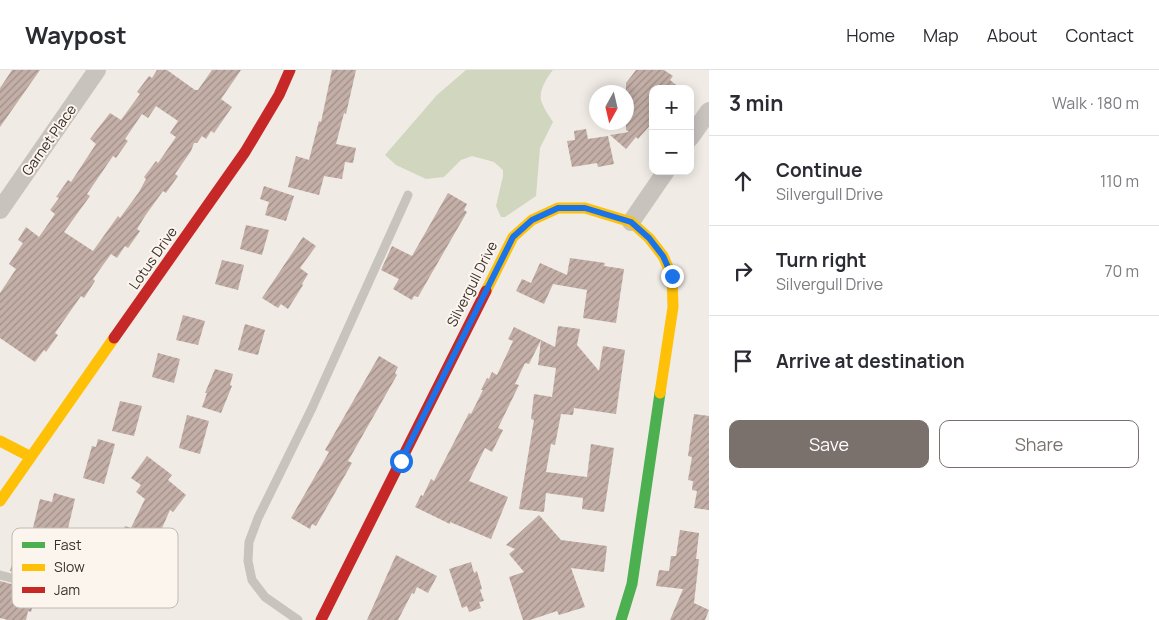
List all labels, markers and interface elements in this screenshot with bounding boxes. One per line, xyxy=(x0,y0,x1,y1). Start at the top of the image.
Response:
text: Waypost xyxy=(25,18,127,51)
text: Home xyxy=(846,23,895,47)
text: Map xyxy=(923,23,959,47)
text: About xyxy=(987,23,1037,47)
text: Contact xyxy=(1065,23,1134,47)
north arrow xyxy=(589,85,634,130)
map controls xyxy=(649,85,694,175)
button: + xyxy=(649,85,694,130)
text: 3 min xyxy=(729,89,783,117)
text: Walk · 180 m xyxy=(1052,92,1139,114)
street label: Garnet Place xyxy=(17,100,80,179)
button: − xyxy=(649,130,694,175)
text: Continue xyxy=(776,157,862,183)
icon: ahead xyxy=(729,167,757,195)
text: 110 m xyxy=(1100,170,1139,192)
text: Silvergull Drive xyxy=(776,183,883,205)
street label: Lotus Drive xyxy=(124,223,181,293)
street label: Silvergull Drive xyxy=(442,238,501,330)
text: Turn right xyxy=(776,247,866,273)
icon: right xyxy=(729,257,757,285)
text: 70 m xyxy=(1104,260,1139,282)
route end xyxy=(661,265,684,288)
text: Silvergull Drive xyxy=(776,273,883,295)
icon: arrive xyxy=(729,347,757,375)
text: Arrive at destination xyxy=(776,348,965,374)
button: Save xyxy=(729,420,929,468)
button: Share xyxy=(939,420,1139,468)
route start xyxy=(390,450,413,473)
legend xyxy=(12,528,178,608)
text: Fast xyxy=(54,535,82,554)
text: Slow xyxy=(54,557,85,576)
text: Jam xyxy=(54,580,80,599)

